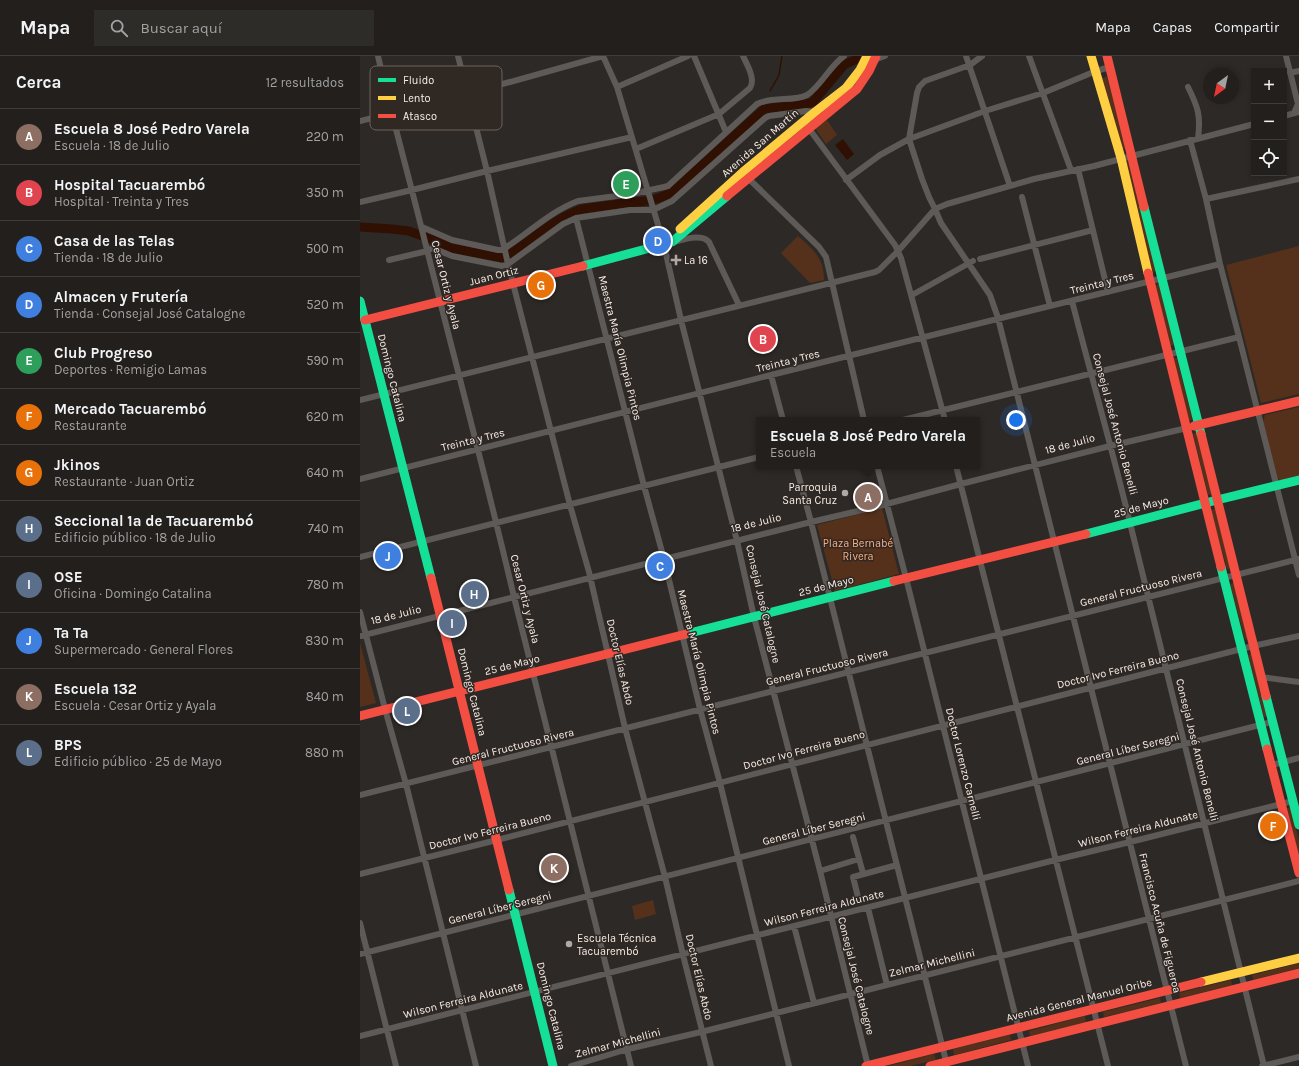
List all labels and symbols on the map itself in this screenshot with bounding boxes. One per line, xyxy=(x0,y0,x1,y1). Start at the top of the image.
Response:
legend xyxy=(370,66,502,130)
north arrow xyxy=(1203,68,1239,104)
text: Fluido xyxy=(403,74,434,87)
text: Lento xyxy=(403,92,431,105)
street label: Avenida San Martín xyxy=(719,106,801,180)
text: Atasco xyxy=(403,110,437,123)
pin: E xyxy=(613,169,639,199)
pin: D xyxy=(645,226,671,256)
street label: Cesar Ortiz y Ayala xyxy=(429,239,463,331)
place label: La 16 xyxy=(684,254,708,267)
marker: La 16 xyxy=(671,255,681,265)
street label: Juan Ortiz xyxy=(468,264,520,288)
street label: Treinta y Tres xyxy=(1069,269,1135,297)
pin: G xyxy=(528,270,554,300)
street label: Maestra María Olimpia Pintos xyxy=(596,274,644,422)
pin: B xyxy=(750,324,776,354)
street label: Domingo Catalina xyxy=(375,333,409,423)
street label: Treinta y Tres xyxy=(755,347,821,375)
street label: Consejal José Antonio Benelli xyxy=(1090,352,1140,496)
your location xyxy=(1006,410,1026,430)
street label: Treinta y Tres xyxy=(440,426,506,454)
street label: 18 de Julio xyxy=(1044,431,1096,457)
place label: Parroquia Santa Cruz xyxy=(782,481,837,507)
pin: A xyxy=(855,482,881,512)
marker: Parroquia Santa Cruz xyxy=(840,488,850,498)
street label: 25 de Mayo xyxy=(1112,493,1170,521)
street label: 18 de Julio xyxy=(730,510,782,536)
park label: Plaza Bernabé Rivera xyxy=(823,537,894,563)
pin: J xyxy=(375,541,401,571)
street label: Consejal José Catalogne xyxy=(743,544,783,665)
pin: C xyxy=(647,551,673,581)
street label: Cesar Ortiz y Ayala xyxy=(508,553,542,645)
street label: General Fructuoso Rivera xyxy=(1079,567,1203,609)
street label: 25 de Mayo xyxy=(797,573,855,599)
pin: H xyxy=(461,579,487,609)
street label: Maestra María Olimpia Pintos xyxy=(675,588,723,736)
street label: 18 de Julio xyxy=(370,602,422,628)
pin: I xyxy=(439,608,465,638)
street label: Doctor Elías Abdo xyxy=(604,618,636,706)
street label: General Fructuoso Rivera xyxy=(765,646,889,688)
street label: Domingo Catalina xyxy=(455,647,489,737)
street label: Doctor Ivo Ferreira Bueno xyxy=(1056,649,1180,691)
street label: 25 de Mayo xyxy=(483,652,541,678)
street label: Consejal José Antonio Benelli xyxy=(1173,677,1221,823)
pin: L xyxy=(394,696,420,726)
street label: Doctor Lorenzo Carnelli xyxy=(943,706,983,822)
street label: General Fructuoso Rivera xyxy=(451,726,575,768)
street label: Doctor Ivo Ferreira Bueno xyxy=(742,728,866,772)
street label: General Líber Seregni xyxy=(1075,730,1181,768)
street label: Wilson Ferreira Aldunate xyxy=(1077,808,1200,850)
street label: Doctor Ivo Ferreira Bueno xyxy=(428,810,552,852)
street label: General Líber Seregni xyxy=(761,810,867,848)
pin: F xyxy=(1260,811,1286,841)
street label: Francisco Acuña de Figueroa xyxy=(1136,852,1184,994)
pin: K xyxy=(541,853,567,883)
street label: Wilson Ferreira Aldunate xyxy=(763,887,886,929)
street label: General Líber Seregni xyxy=(447,889,553,927)
street label: Consejal José Catalogne xyxy=(835,916,877,1037)
place label: Escuela Técnica Tacuarembó xyxy=(577,932,656,958)
street label: Doctor Elías Abdo xyxy=(683,933,715,1021)
marker: Escuela Técnica Tacuarembó xyxy=(564,939,574,949)
street label: Zelmar Michellini xyxy=(888,946,976,980)
street label: Domingo Catalina xyxy=(534,961,568,1051)
street label: Avenida General Manuel Oribe xyxy=(1005,976,1154,1024)
street label: Wilson Ferreira Aldunate xyxy=(402,979,525,1021)
street label: Zelmar Michellini xyxy=(574,1025,662,1061)

